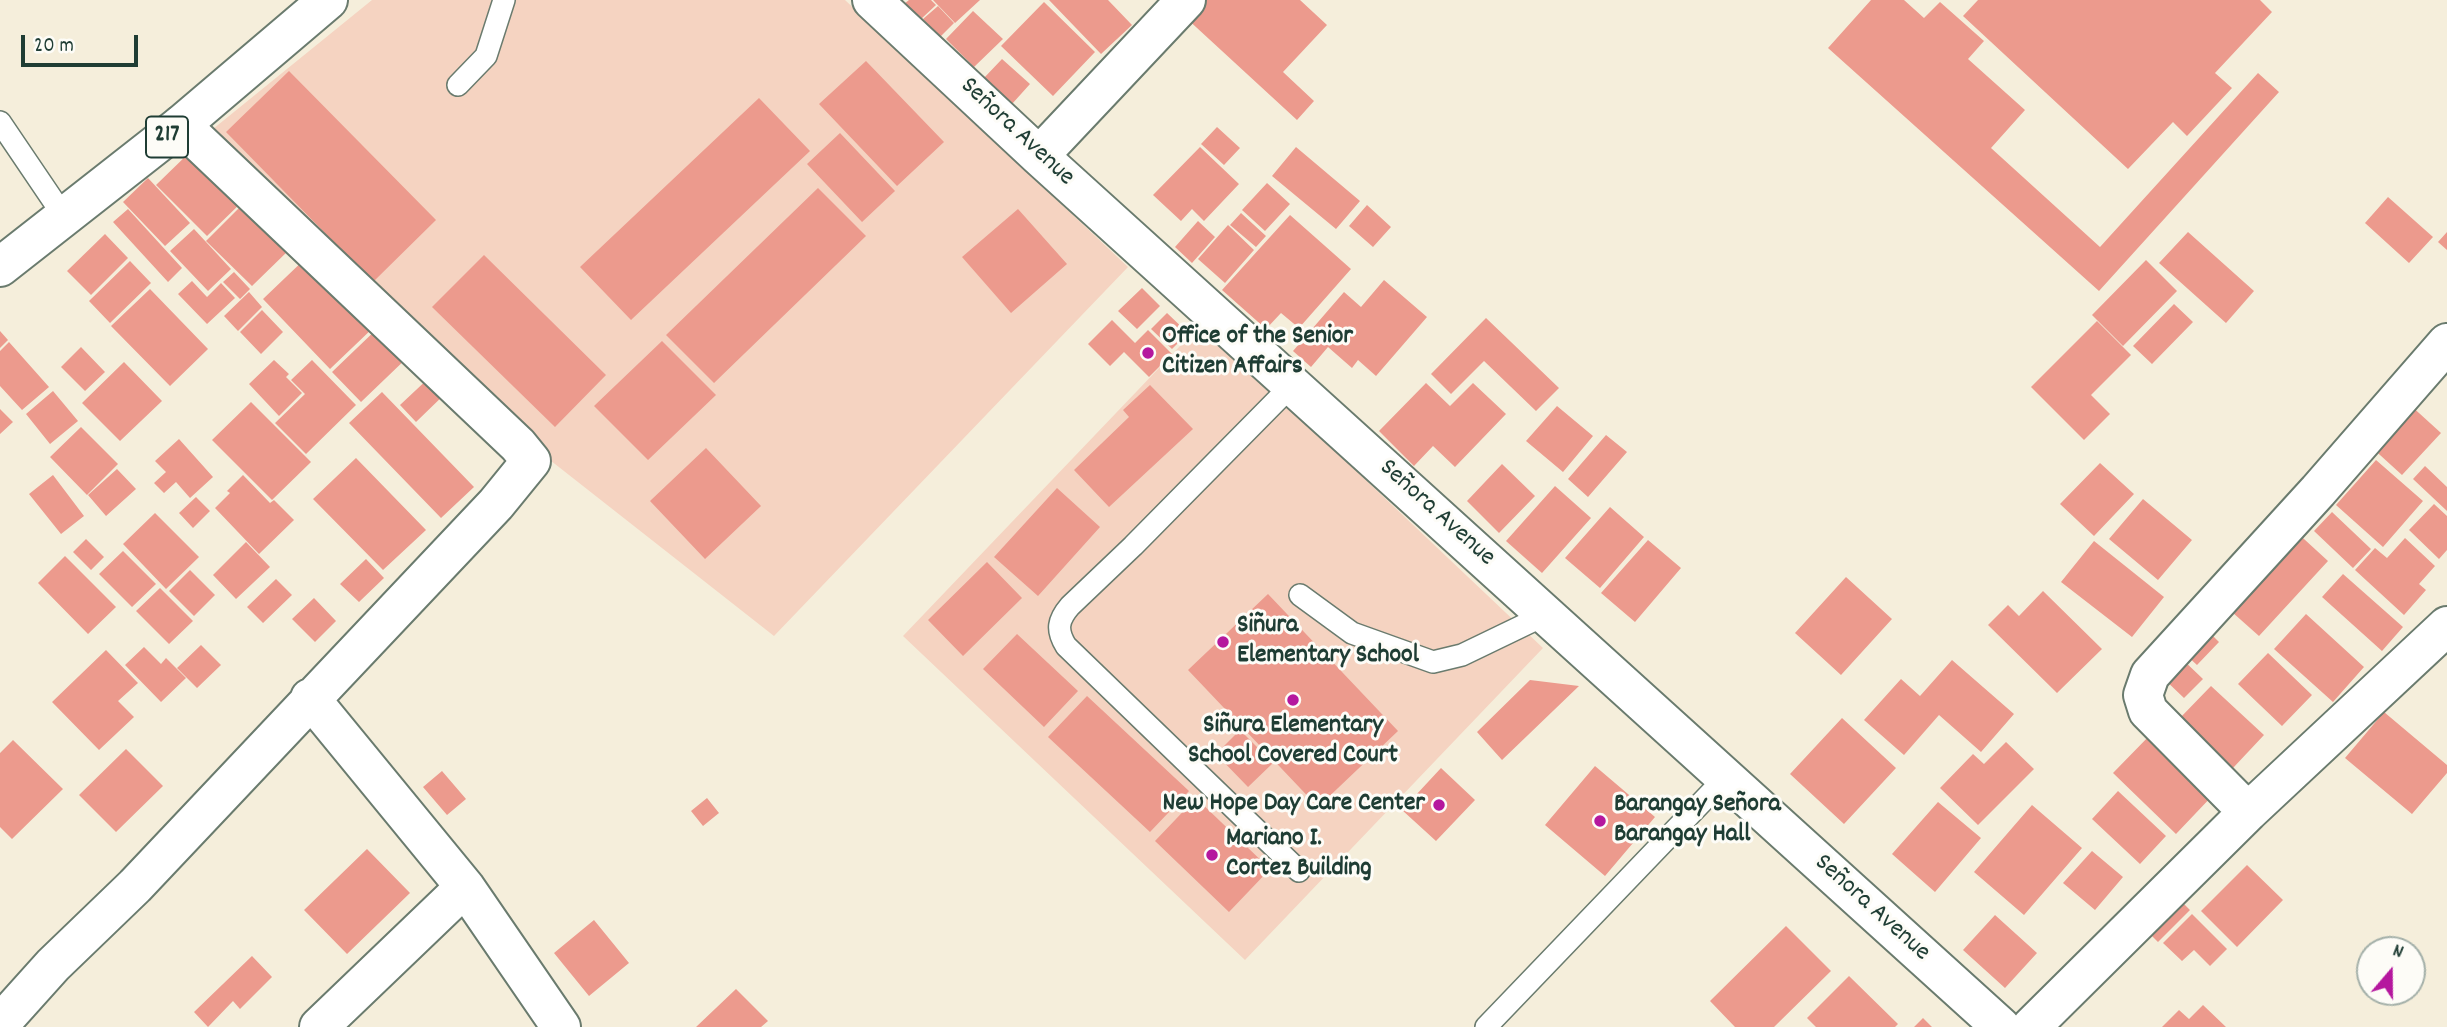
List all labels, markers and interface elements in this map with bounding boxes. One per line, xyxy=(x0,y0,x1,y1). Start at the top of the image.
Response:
scale bar xyxy=(24,21,142,65)
text: 20 m xyxy=(34,32,74,62)
street label: Señora Avenue xyxy=(952,72,1080,194)
road number: 217 xyxy=(146,117,188,158)
place label: Office of the Senior Citizen Affairs xyxy=(1162,322,1353,384)
marker: Office of the Senior Citizen Affairs xyxy=(1140,345,1156,361)
street label: Señora Avenue xyxy=(1372,454,1500,574)
place label: Siñura Elementary School xyxy=(1237,611,1419,672)
marker: Siñura Elementary School xyxy=(1215,634,1231,650)
marker: Siñura Elementary School Covered Court xyxy=(1285,692,1301,708)
place label: Siñura Elementary School Covered Court xyxy=(1188,711,1398,772)
place label: New Hope Day Care Center xyxy=(1163,789,1425,821)
place label: Barangay Señora Barangay Hall xyxy=(1614,790,1781,852)
marker: New Hope Day Care Center xyxy=(1431,797,1447,813)
marker: Barangay Señora Barangay Hall xyxy=(1592,813,1608,829)
place label: Mariano I. Cortez Building xyxy=(1226,824,1372,886)
marker: Mariano I. Cortez Building xyxy=(1204,847,1220,863)
street label: Señora Avenue xyxy=(1807,849,1935,969)
north arrow xyxy=(2356,936,2426,1006)
text: N xyxy=(2389,938,2407,967)

